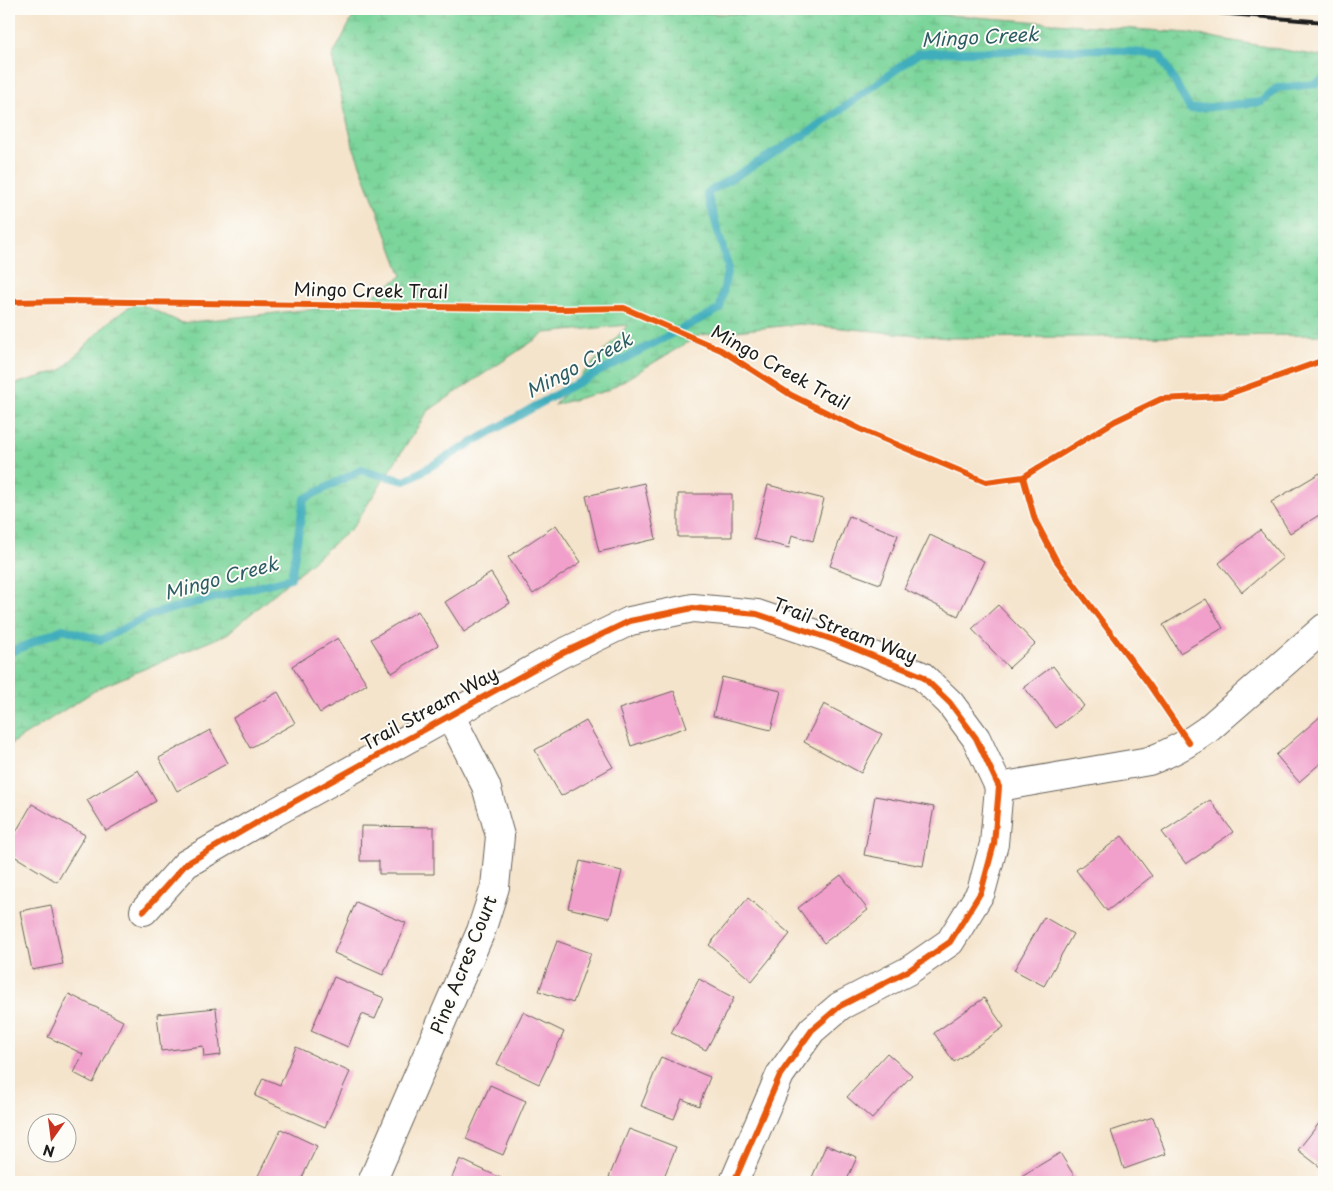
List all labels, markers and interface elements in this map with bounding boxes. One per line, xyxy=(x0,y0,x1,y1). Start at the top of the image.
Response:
water label: Mingo Creek xyxy=(921,19,1041,53)
street label: Mingo Creek Trail xyxy=(293,275,449,304)
street label: Mingo Creek Trail xyxy=(707,317,855,416)
water label: Mingo Creek xyxy=(520,324,638,404)
water label: Mingo Creek xyxy=(160,548,282,606)
street label: Trail Stream Way xyxy=(769,590,922,670)
street label: Trail Stream Way xyxy=(356,659,503,756)
street label: Pine Acres Court xyxy=(423,891,503,1038)
north arrow xyxy=(28,1114,78,1164)
text: N xyxy=(41,1140,57,1163)

